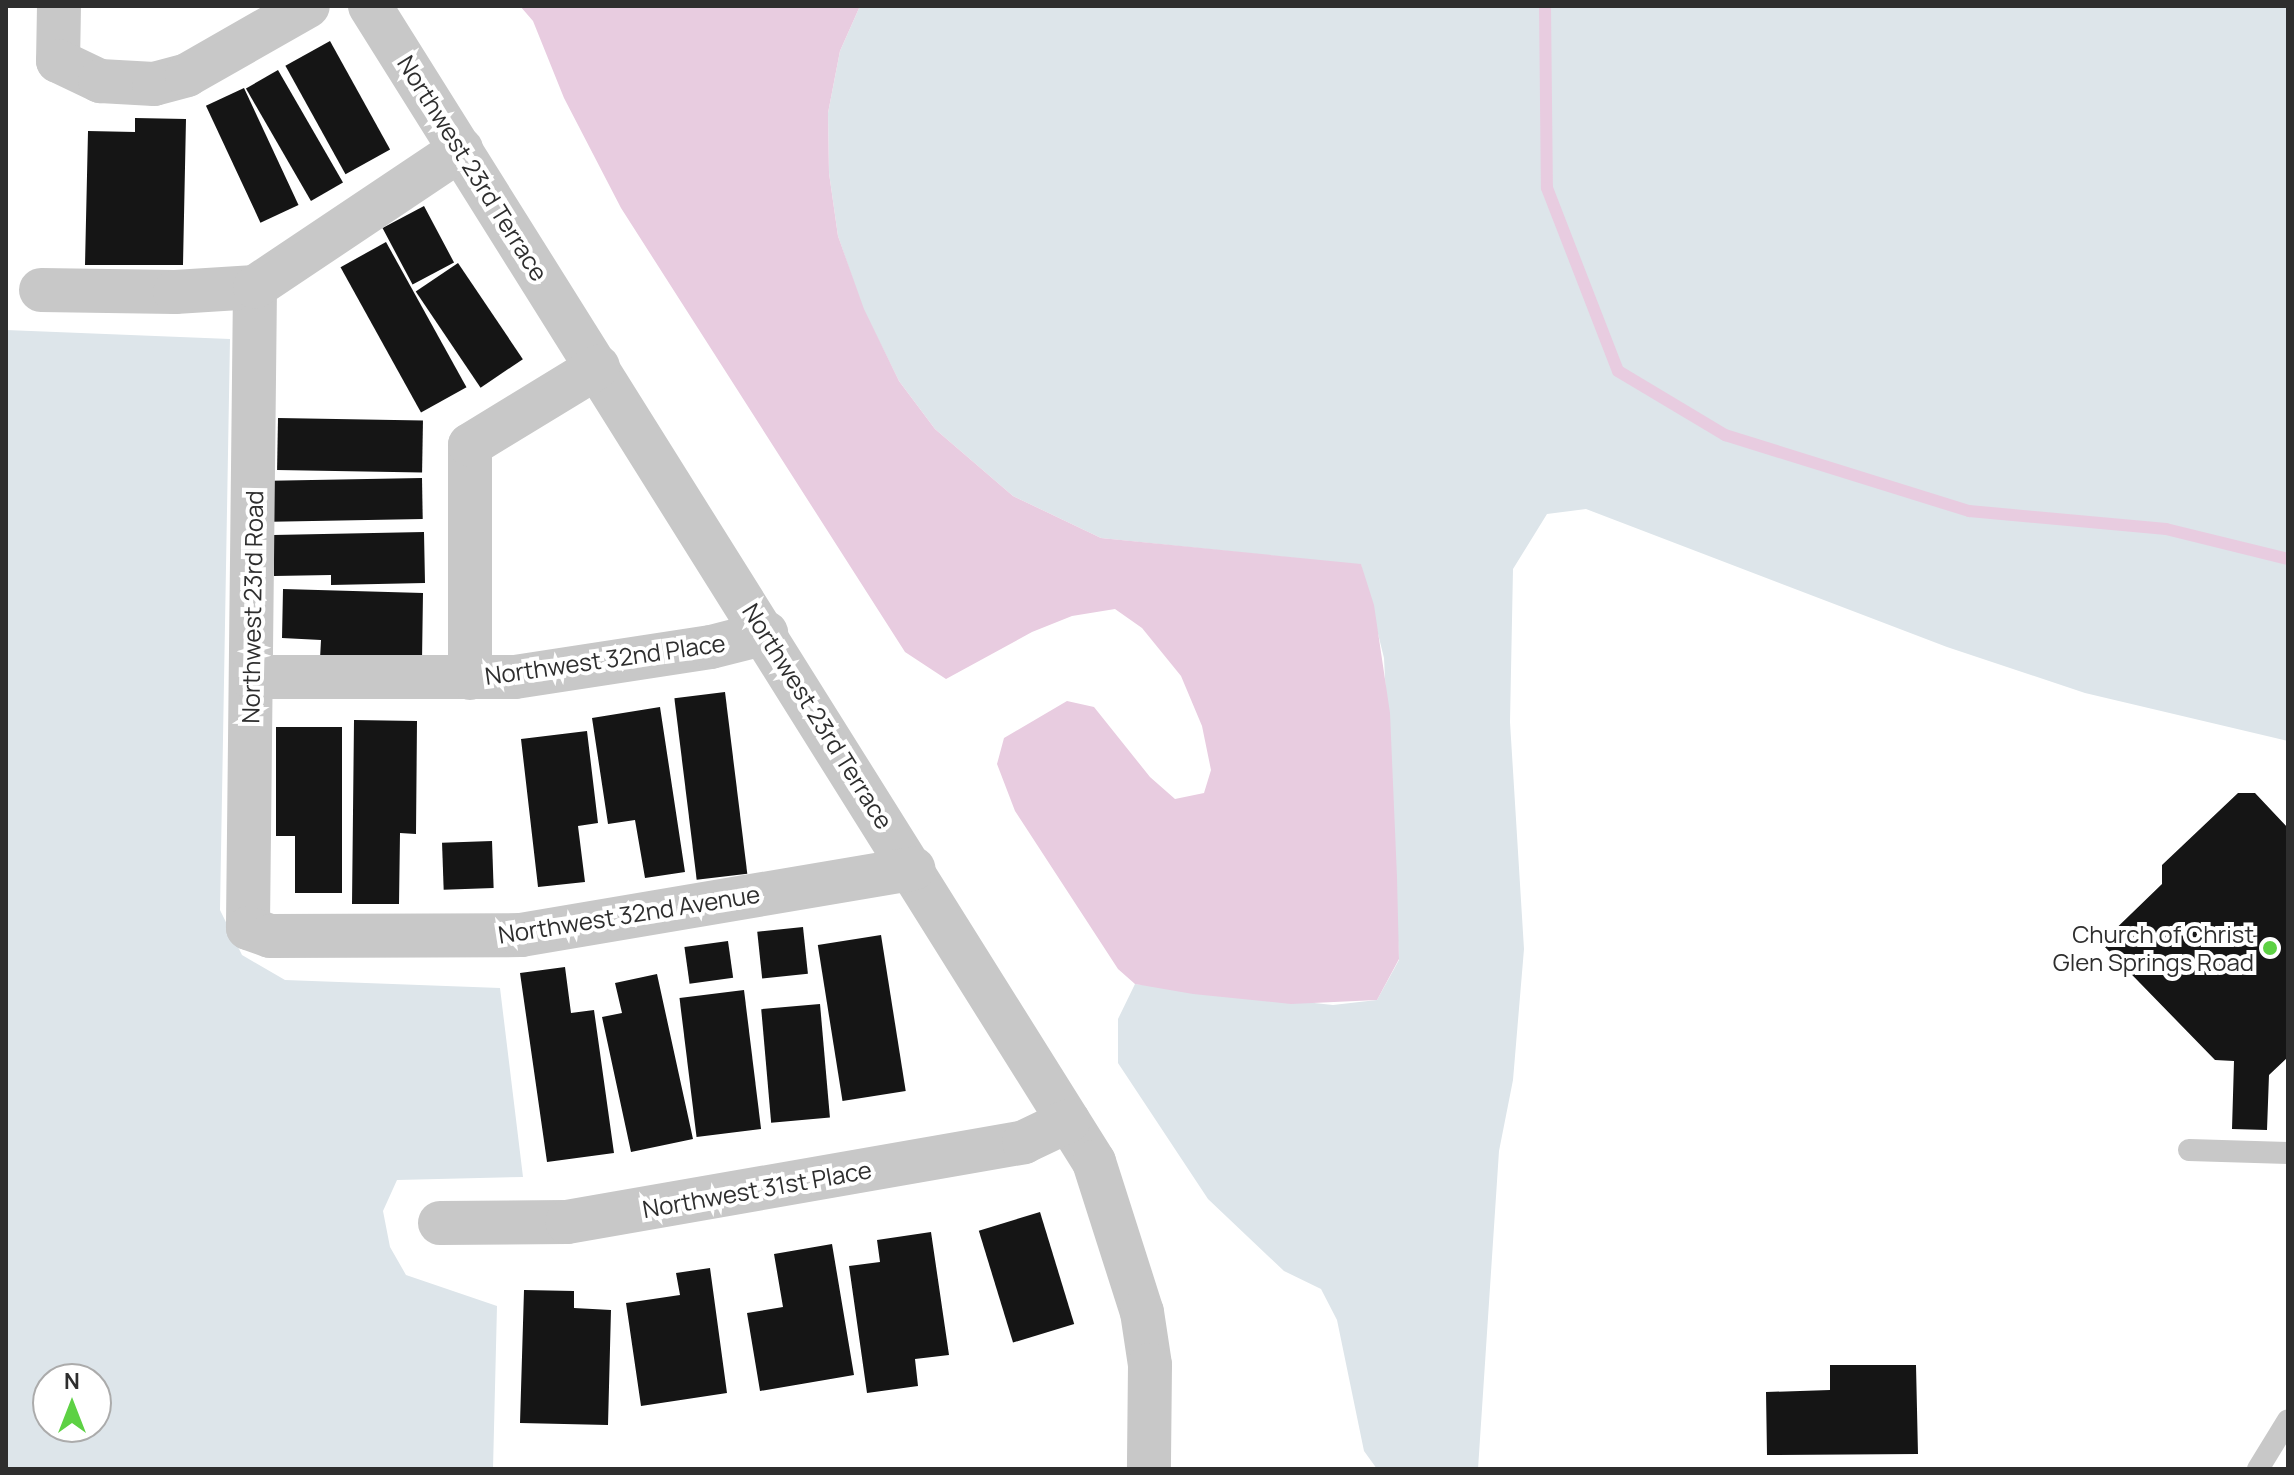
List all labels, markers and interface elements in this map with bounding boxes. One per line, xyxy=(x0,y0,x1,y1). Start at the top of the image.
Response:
street label: Northwest 23rd Terrace xyxy=(392,50,554,286)
street label: Northwest 23rd Road xyxy=(236,490,268,724)
street label: Northwest 23rd Terrace xyxy=(737,598,899,834)
street label: Northwest 32nd Place xyxy=(483,628,727,690)
street label: Northwest 32nd Avenue xyxy=(496,879,762,949)
place label: Church of Christ Glen Springs Road xyxy=(2053,920,2254,976)
marker: Church of Christ Glen Springs Road xyxy=(2261,939,2279,957)
street label: Northwest 31st Place xyxy=(640,1155,874,1223)
north arrow xyxy=(32,1363,112,1443)
text: N xyxy=(64,1366,80,1396)

